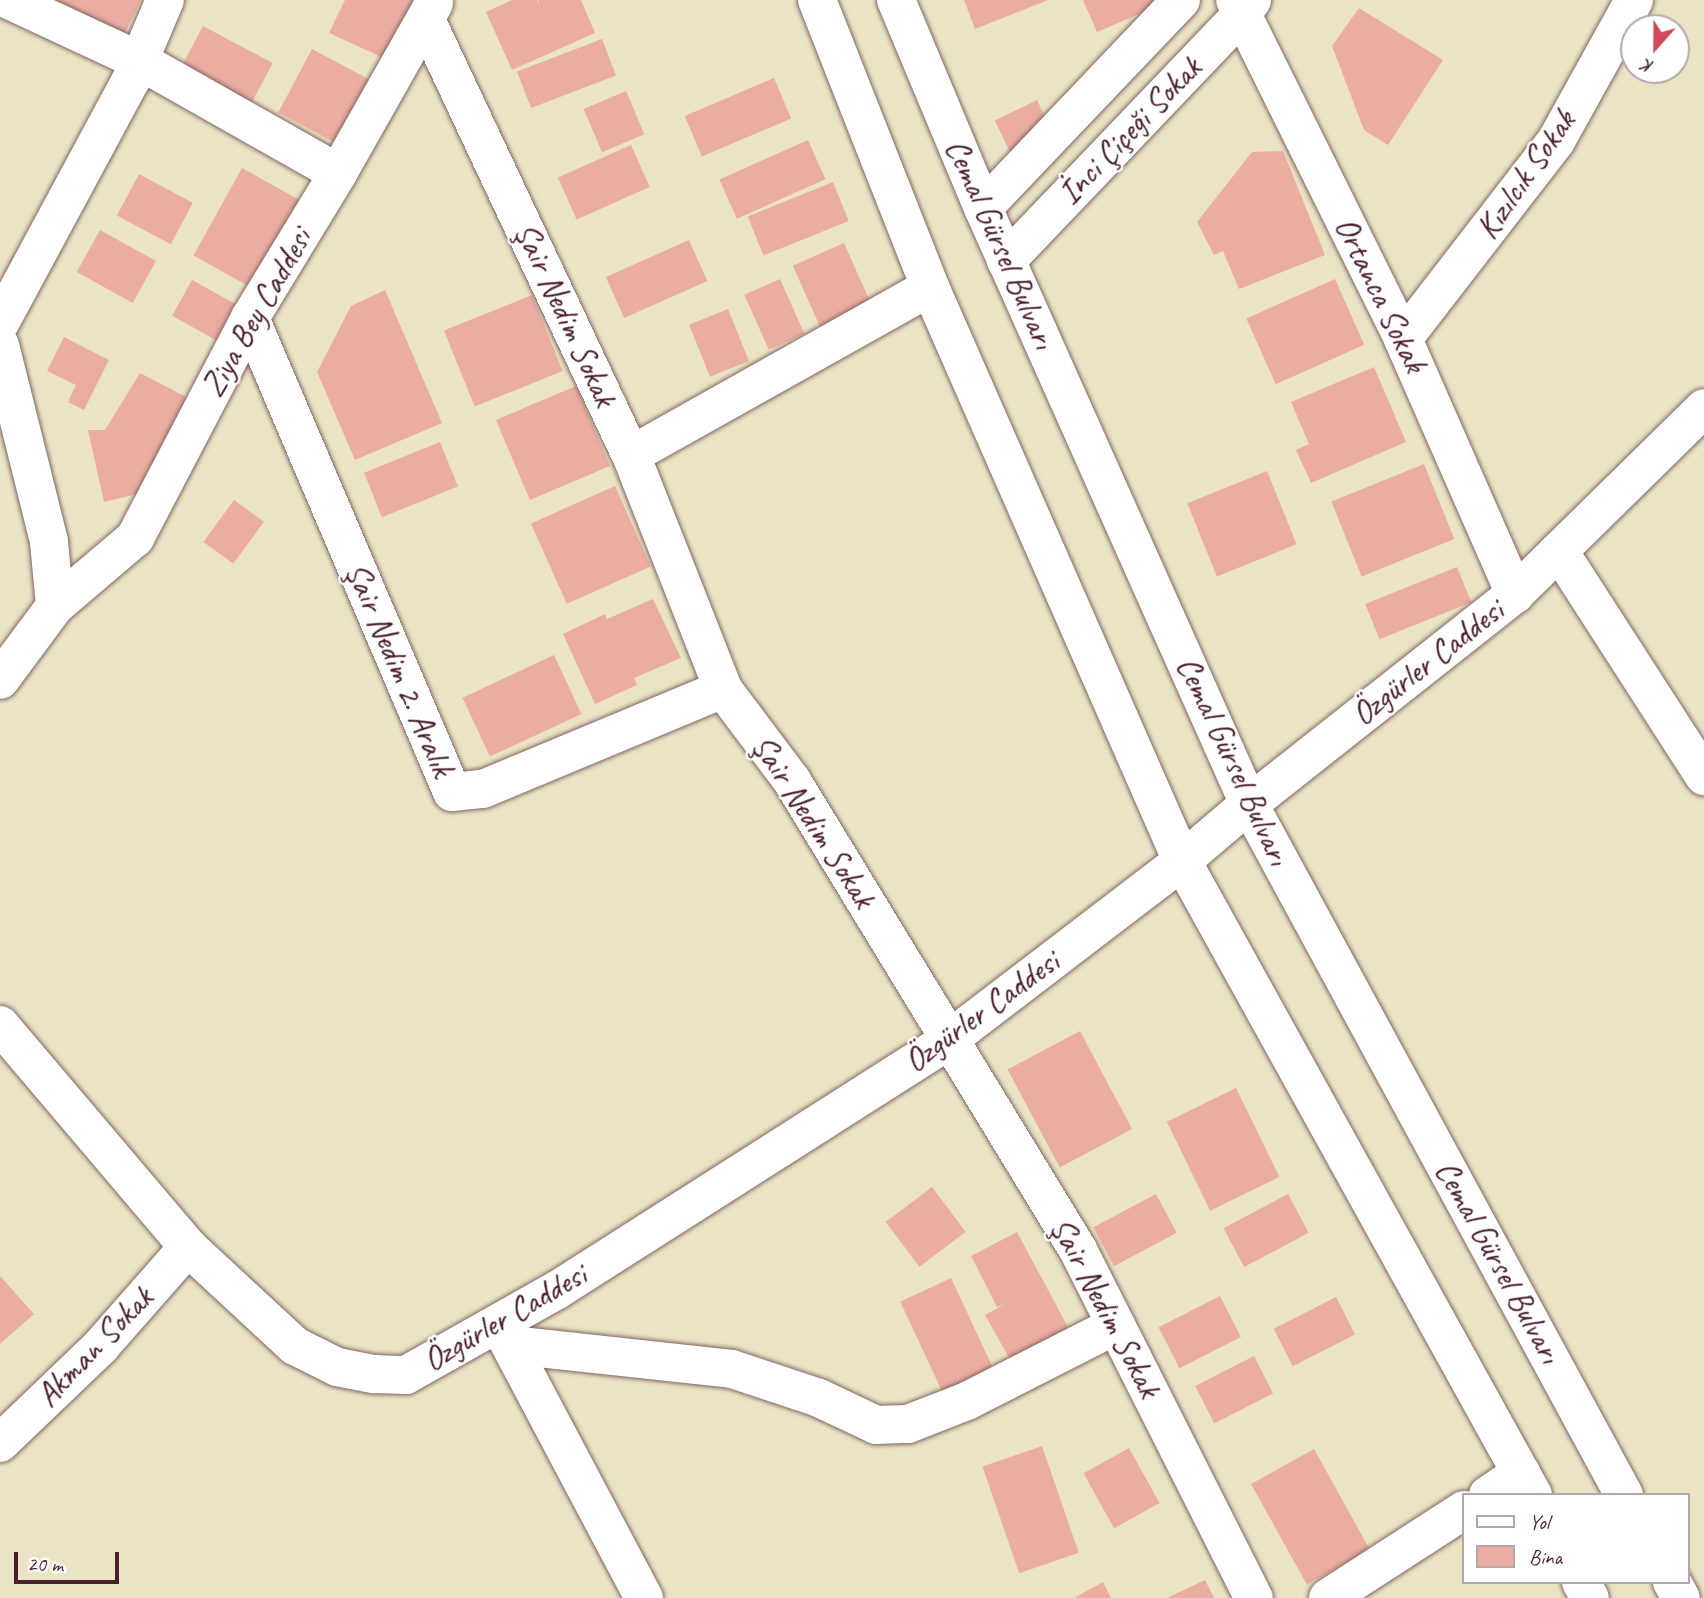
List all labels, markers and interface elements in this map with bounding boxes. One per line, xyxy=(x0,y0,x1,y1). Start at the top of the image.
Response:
north arrow xyxy=(1620,14,1690,84)
street label: İnci Çiçeği Sokak xyxy=(1050,49,1210,213)
text: K xyxy=(1639,54,1657,80)
street label: Kızılcık Sokak xyxy=(1468,103,1584,247)
street label: Cemal Gürsel Bulvarı xyxy=(936,133,1064,355)
street label: Ortanca Sokak xyxy=(1326,212,1434,378)
street label: Şair Nedim Sokak xyxy=(505,216,625,414)
street label: Ziya Bey Caddesi xyxy=(193,222,321,404)
street label: Şair Nedim 2. Aralık xyxy=(336,556,462,784)
street label: Özgürler Caddesi xyxy=(1344,591,1512,735)
street label: Cemal Gürsel Bulvarı xyxy=(1168,651,1298,871)
street label: Şair Nedim Sokak xyxy=(742,728,884,916)
street label: Özgürler Caddesi xyxy=(896,942,1068,1082)
street label: Cemal Gürsel Bulvarı xyxy=(1426,1154,1570,1370)
street label: Şair Nedim Sokak xyxy=(1041,1211,1169,1405)
street label: Özgürler Caddesi xyxy=(416,1255,594,1381)
street label: Akman Sokak xyxy=(28,1279,162,1415)
legend xyxy=(1462,1493,1690,1584)
text: Yol xyxy=(1529,1509,1549,1535)
scale bar xyxy=(18,1538,122,1582)
text: Bina xyxy=(1529,1544,1562,1570)
text: 20 m xyxy=(27,1551,63,1577)

